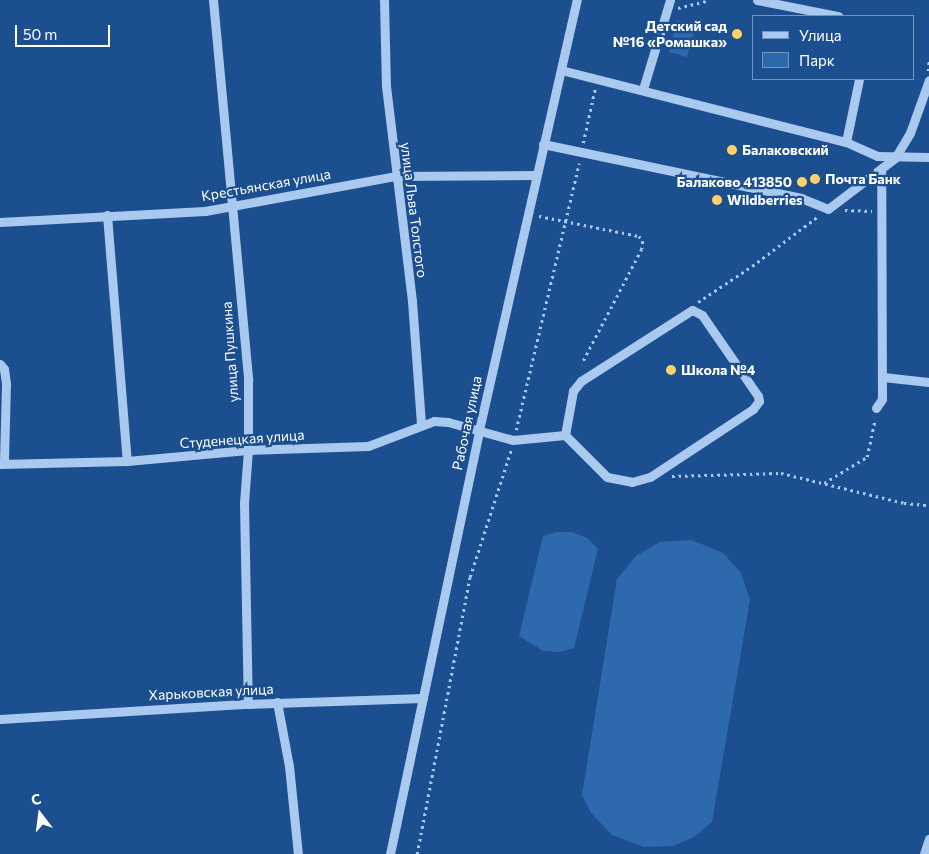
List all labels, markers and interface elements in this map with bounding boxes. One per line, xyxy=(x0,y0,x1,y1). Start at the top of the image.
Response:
scale bar xyxy=(18,15,112,47)
legend xyxy=(752,15,914,80)
place label: Детский сад №16 «Ромашка» xyxy=(613,18,727,50)
text: 50 m xyxy=(23,25,57,43)
text: Улица xyxy=(799,26,841,44)
marker: Детский сад №16 «Ромашка» xyxy=(731,28,743,40)
text: Парк xyxy=(799,51,835,69)
street label: улица Льва Толстого xyxy=(397,141,431,279)
place label: Балаковский xyxy=(742,142,829,158)
marker: Балаковский xyxy=(726,144,738,156)
street label: Крестьянская улица xyxy=(200,165,332,205)
place label: Почта Банк xyxy=(825,171,901,187)
marker: Почта Банк xyxy=(809,173,821,185)
place label: Балаково 413850 xyxy=(677,174,792,190)
marker: Балаково 413850 xyxy=(796,176,808,188)
place label: Wildberries xyxy=(727,192,803,208)
marker: Wildberries xyxy=(711,194,723,206)
street label: улица Пушкина xyxy=(218,301,242,403)
place label: Школа №4 xyxy=(681,362,755,378)
marker: Школа №4 xyxy=(665,364,677,376)
street label: Рабочая улица xyxy=(449,374,485,472)
street label: Студенецкая улица xyxy=(179,426,305,452)
street label: Харьковская улица xyxy=(148,680,274,704)
north arrow xyxy=(15,789,65,839)
text: С xyxy=(29,790,43,808)

